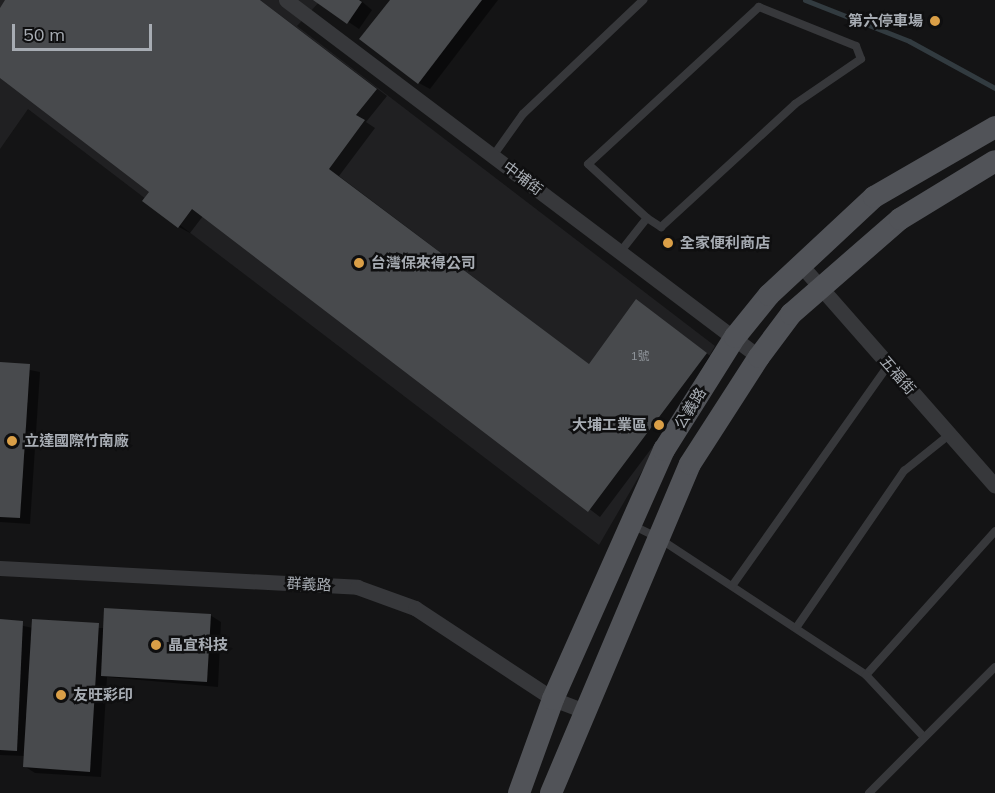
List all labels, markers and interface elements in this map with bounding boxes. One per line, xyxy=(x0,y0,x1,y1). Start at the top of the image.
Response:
scale bar xyxy=(15,12,154,50)
place label: 第六停車場 xyxy=(848,12,923,30)
marker: 第六停車場 xyxy=(928,14,942,28)
text: 50 m xyxy=(23,23,65,46)
street label: 中埔街 xyxy=(500,157,546,199)
place label: 全家便利商店 xyxy=(680,234,770,252)
marker: 全家便利商店 xyxy=(661,236,675,250)
place label: 台灣保來得公司 xyxy=(371,254,476,272)
marker: 台灣保來得公司 xyxy=(352,256,366,270)
house number: 1號 xyxy=(630,349,650,363)
street label: 五福街 xyxy=(876,352,920,398)
street label: 公義路 xyxy=(670,384,710,432)
place label: 大埔工業區 xyxy=(572,416,647,434)
marker: 大埔工業區 xyxy=(652,418,666,432)
place label: 立達國際竹南廠 xyxy=(24,432,129,450)
marker: 立達國際竹南廠 xyxy=(5,434,19,448)
street label: 群義路 xyxy=(286,574,332,594)
place label: 晶宜科技 xyxy=(168,636,228,654)
marker: 晶宜科技 xyxy=(149,638,163,652)
place label: 友旺彩印 xyxy=(73,686,133,704)
marker: 友旺彩印 xyxy=(54,688,68,702)

